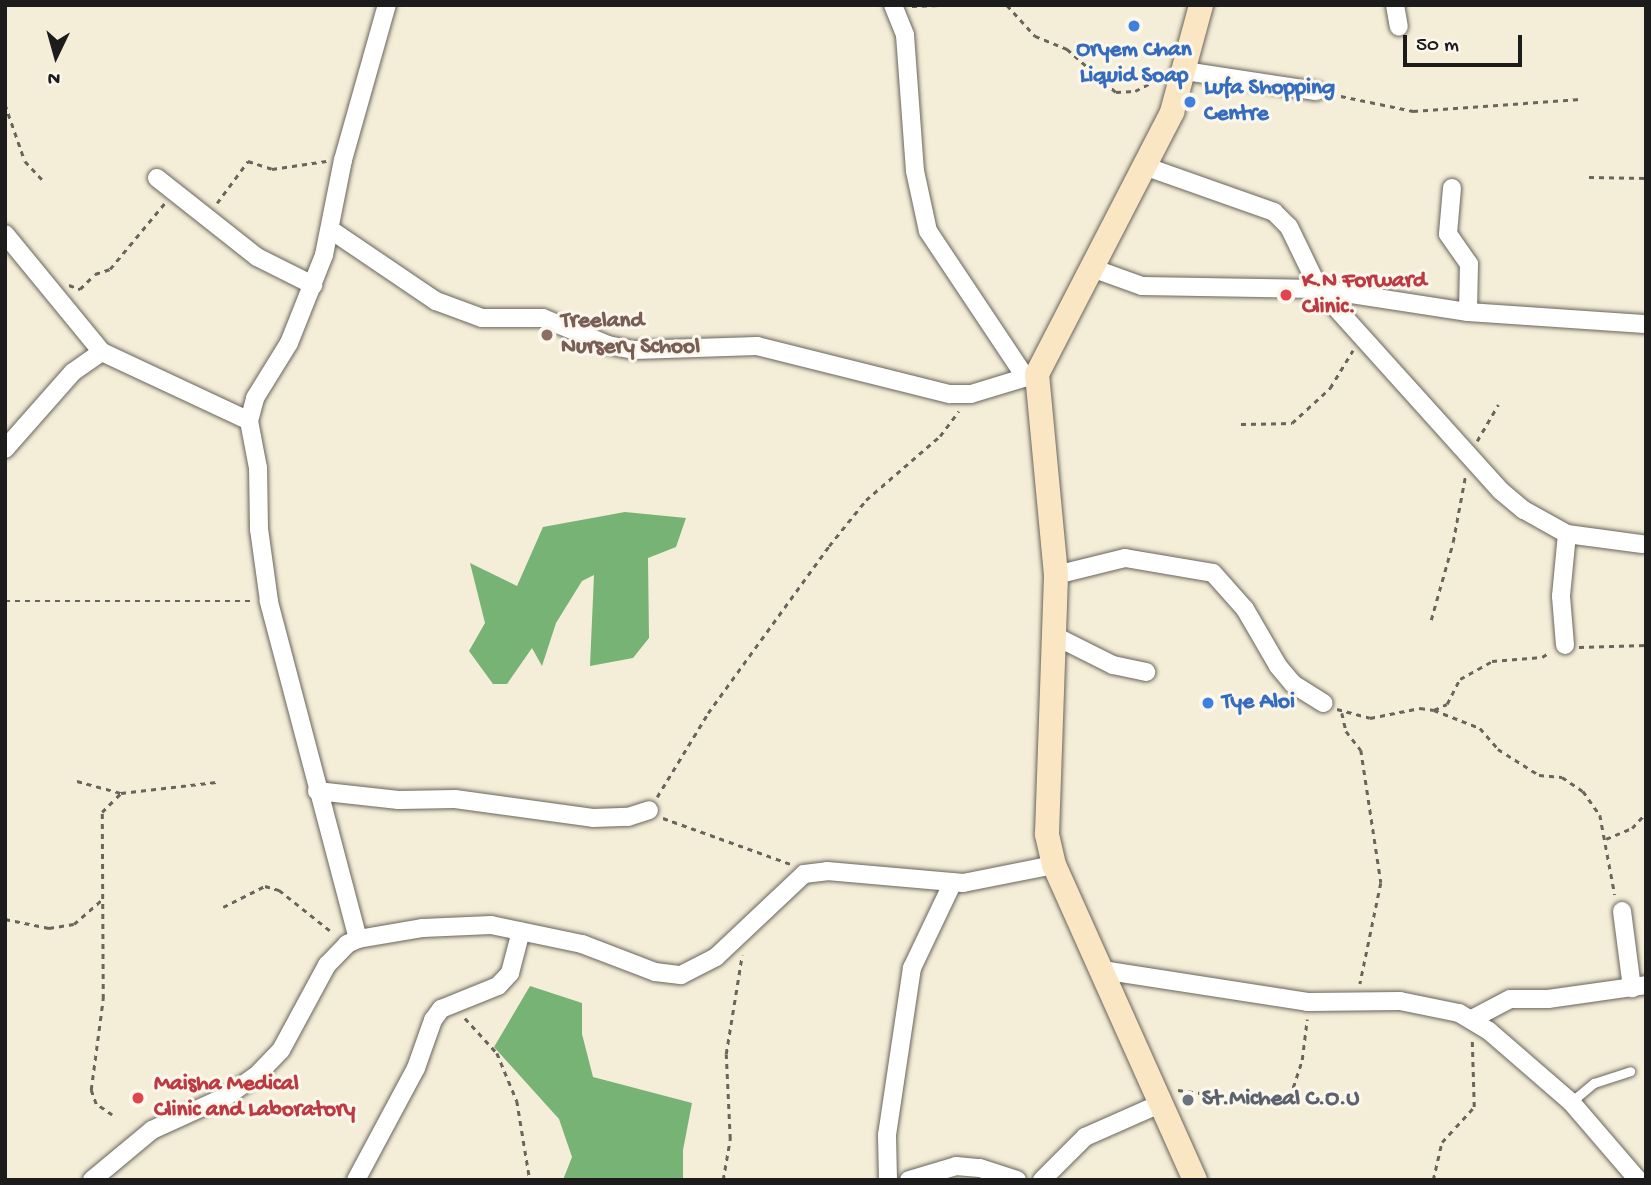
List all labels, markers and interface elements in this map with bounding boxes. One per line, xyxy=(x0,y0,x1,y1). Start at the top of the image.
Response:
marker: Oryem Chan Liquid Soap xyxy=(1126,18,1142,34)
north arrow xyxy=(21,21,91,91)
scale bar xyxy=(1406,21,1525,65)
text: 50 m xyxy=(1416,34,1459,59)
place label: Oryem Chan Liquid Soap xyxy=(1076,37,1192,91)
text: N xyxy=(47,65,61,89)
place label: Lufa Shopping Centre xyxy=(1204,75,1335,129)
marker: Lufa Shopping Centre xyxy=(1182,94,1198,110)
place label: K.N Forward Clinic. xyxy=(1302,268,1426,322)
marker: K.N Forward Clinic. xyxy=(1276,285,1296,305)
place label: Treeland Nursery School xyxy=(561,308,700,362)
marker: Treeland Nursery School xyxy=(539,327,555,343)
place label: Tye Aloi xyxy=(1222,689,1295,717)
marker: Tye Aloi xyxy=(1200,695,1216,711)
place label: Maisha Medical Clinic and Laboratory xyxy=(154,1071,355,1125)
place label: St.Micheal C.O.U xyxy=(1202,1086,1360,1114)
marker: Maisha Medical Clinic and Laboratory xyxy=(128,1088,148,1108)
marker: St.Micheal C.O.U xyxy=(1180,1092,1196,1108)

